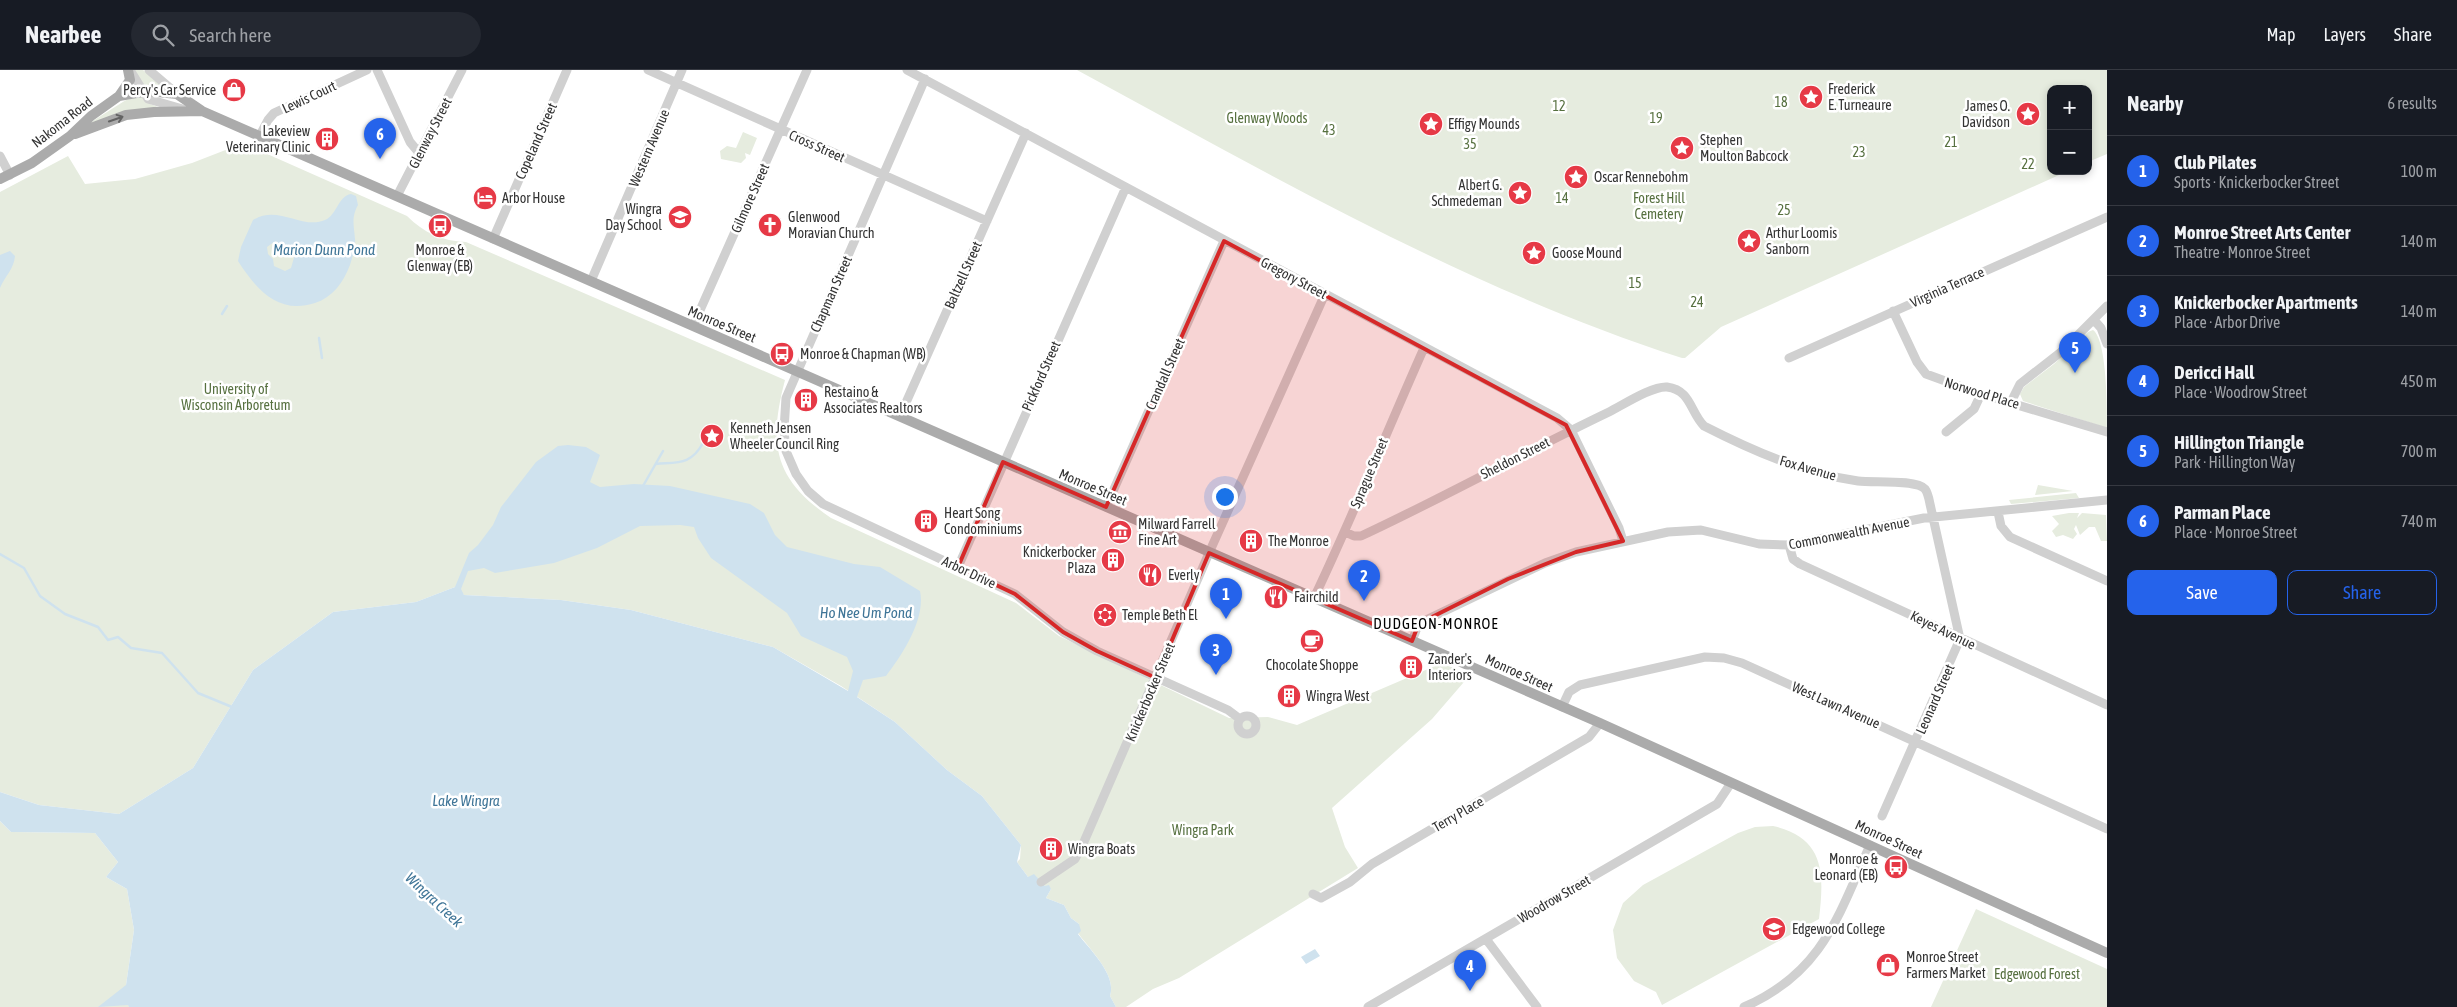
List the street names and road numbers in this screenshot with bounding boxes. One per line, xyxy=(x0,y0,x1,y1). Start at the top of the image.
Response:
street label: Lewis Court xyxy=(279,78,339,116)
street label: Nakoma Road xyxy=(29,93,95,151)
street label: Glenway Street xyxy=(405,95,455,171)
street label: Copeland Street xyxy=(512,100,560,182)
street label: Western Avenue xyxy=(625,107,673,189)
street label: Cross Street xyxy=(787,127,847,165)
street label: Gilmore Street xyxy=(728,161,772,235)
street label: Baltzell Street xyxy=(941,239,985,311)
street label: Chapman Street xyxy=(807,253,855,335)
street label: Gregory Street xyxy=(1258,254,1330,302)
street label: Virginia Terrace xyxy=(1908,264,1986,310)
street label: Monroe Street xyxy=(686,302,758,346)
street label: Crandall Street xyxy=(1142,336,1188,412)
street label: Pickford Street xyxy=(1018,338,1064,414)
street label: Norwood Place xyxy=(1943,374,2021,412)
street label: Sheldon Street xyxy=(1478,434,1552,482)
street label: Sprague Street xyxy=(1347,436,1391,510)
street label: Fox Avenue xyxy=(1778,452,1838,484)
street label: Monroe Street xyxy=(1057,465,1129,509)
street label: Commonwealth Avenue xyxy=(1787,513,1911,553)
street label: Arbor Drive xyxy=(940,553,998,591)
street label: Keyes Avenue xyxy=(1908,607,1978,653)
street label: Knickerbocker Street xyxy=(1122,640,1178,744)
street label: Monroe Street xyxy=(1483,651,1555,695)
street label: Leonard Street xyxy=(1912,661,1958,737)
street label: West Lawn Avenue xyxy=(1789,678,1883,732)
street label: Terry Place xyxy=(1430,793,1486,835)
street label: Monroe Street xyxy=(1853,816,1925,862)
street label: Woodrow Street xyxy=(1515,872,1593,926)

